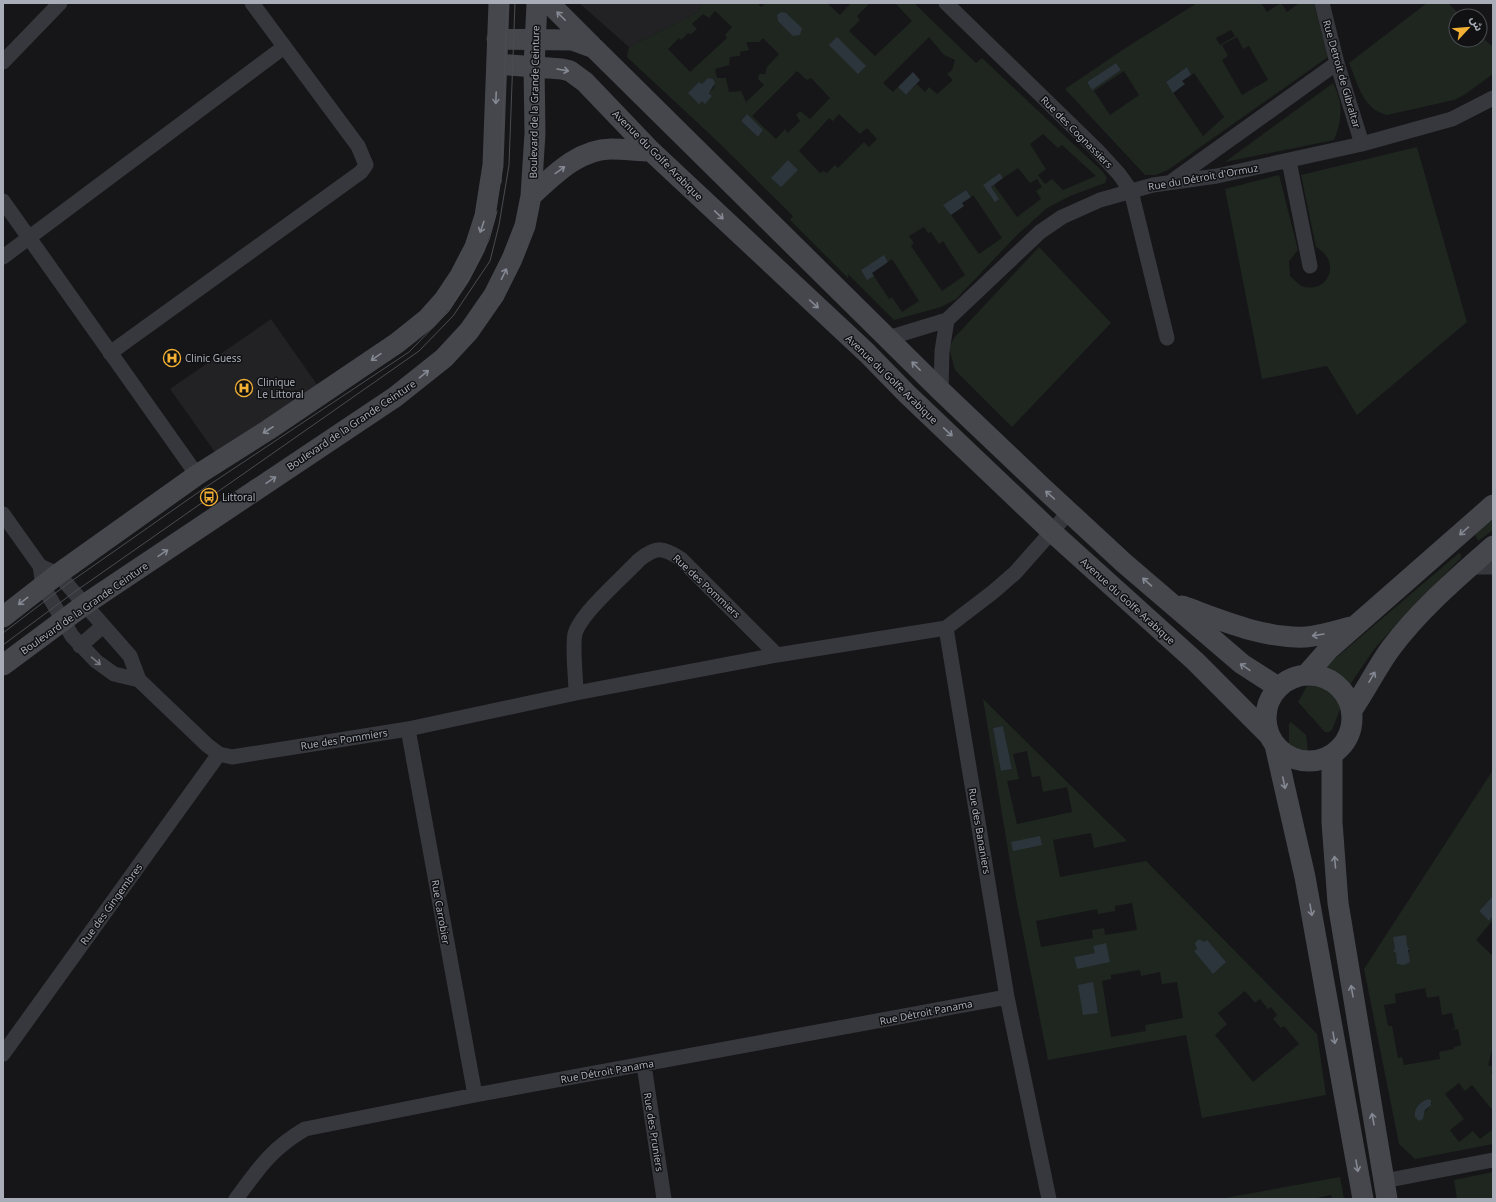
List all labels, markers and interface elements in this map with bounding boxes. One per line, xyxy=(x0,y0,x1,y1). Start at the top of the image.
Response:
north arrow xyxy=(1448,8,1488,48)
one-way arrow xyxy=(556,11,566,21)
text: ش xyxy=(1467,13,1487,33)
street label: Rue Detroit de Gibraltar xyxy=(1320,18,1364,130)
street label: Boulevard de la Grande Ceinture xyxy=(526,25,542,179)
one-way arrow xyxy=(556,66,569,74)
one-way arrow xyxy=(492,91,499,104)
street label: Rue des Cognassiers xyxy=(1038,93,1116,171)
street label: Avenue du Golfe Arabique xyxy=(610,107,707,204)
street label: Rue du Détroit d'Ormuz xyxy=(1147,160,1259,194)
one-way arrow xyxy=(555,166,566,174)
one-way arrow xyxy=(714,210,724,220)
one-way arrow xyxy=(477,220,485,232)
one-way arrow xyxy=(501,268,509,280)
one-way arrow xyxy=(808,299,818,308)
street label: Avenue du Golfe Arabique xyxy=(843,331,941,427)
hospital icon: Clinic Guess xyxy=(162,348,182,368)
place label: Clinic Guess xyxy=(185,351,242,365)
one-way arrow xyxy=(371,353,382,361)
one-way arrow xyxy=(911,361,921,371)
one-way arrow xyxy=(418,370,429,378)
place label: Clinique Le Littoral xyxy=(257,375,304,401)
street label: Boulevard de la Grande Ceinture xyxy=(284,376,419,474)
hospital icon: Clinique Le Littoral xyxy=(234,378,254,398)
one-way arrow xyxy=(263,426,274,434)
one-way arrow xyxy=(943,427,953,437)
one-way arrow xyxy=(265,476,276,484)
bus stop icon: Littoral xyxy=(199,487,219,507)
place label: Littoral xyxy=(222,490,255,504)
one-way arrow xyxy=(1045,490,1055,500)
one-way arrow xyxy=(1459,526,1469,536)
one-way arrow xyxy=(157,548,169,556)
street label: Rue des Pommiers xyxy=(670,551,744,621)
street label: Avenue du Golfe Arabique xyxy=(1078,555,1179,648)
street label: Boulevard de la Grande Ceinture xyxy=(17,558,151,658)
one-way arrow xyxy=(1141,578,1152,587)
one-way arrow xyxy=(17,597,28,606)
one-way arrow xyxy=(1311,631,1324,639)
one-way arrow xyxy=(91,656,101,665)
one-way arrow xyxy=(1240,662,1251,671)
one-way arrow xyxy=(1369,671,1377,683)
street label: Rue des Pommiers xyxy=(300,725,389,753)
one-way arrow xyxy=(1280,776,1288,789)
street label: Rue des Bananiers xyxy=(966,787,994,875)
one-way arrow xyxy=(1331,856,1338,869)
street label: Rue des Gingembres xyxy=(77,860,145,948)
street label: Rue Carrobier xyxy=(428,879,454,945)
one-way arrow xyxy=(1307,903,1315,916)
one-way arrow xyxy=(1347,985,1355,998)
street label: Rue Détroit Panama xyxy=(878,996,974,1028)
one-way arrow xyxy=(1330,1031,1338,1044)
street label: Rue Détroit Panama xyxy=(559,1056,655,1086)
street label: Rue des Pruniers xyxy=(641,1092,667,1173)
one-way arrow xyxy=(1369,1113,1377,1126)
one-way arrow xyxy=(1353,1159,1361,1172)

